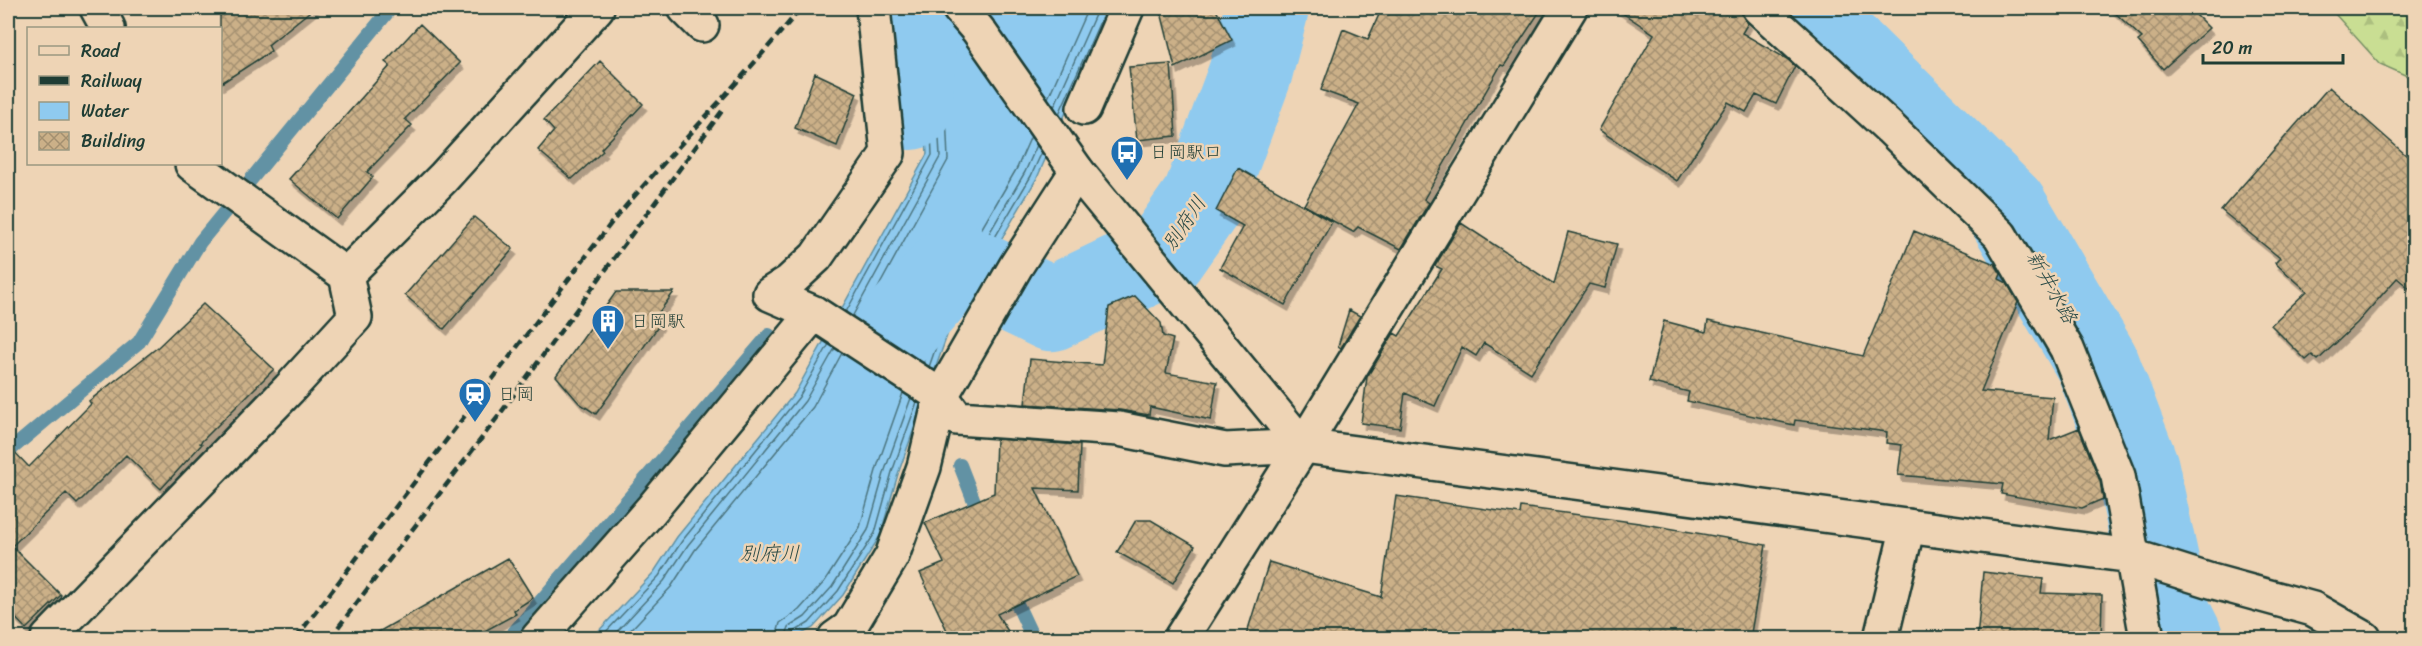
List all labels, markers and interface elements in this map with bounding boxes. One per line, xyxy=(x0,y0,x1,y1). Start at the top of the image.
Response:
legend xyxy=(27,27,222,165)
scale bar xyxy=(2203,27,2342,65)
text: 20 m xyxy=(2212,32,2252,64)
text: Road xyxy=(81,35,121,67)
text: Railway xyxy=(81,65,143,97)
text: Water xyxy=(81,95,130,127)
text: Building xyxy=(81,125,145,157)
bus stop icon: 日岡駅口 xyxy=(1109,134,1145,181)
place label: 日岡駅口 xyxy=(1150,136,1222,168)
water label: 別府川 xyxy=(1153,189,1216,258)
water label: 新井水路 xyxy=(2016,244,2087,332)
building icon: 日岡駅 xyxy=(590,303,626,350)
place label: 日岡駅 xyxy=(631,305,685,337)
station icon: 日岡 xyxy=(457,376,493,423)
place label: 日岡 xyxy=(498,378,534,410)
water label: 別府川 xyxy=(740,536,800,571)

